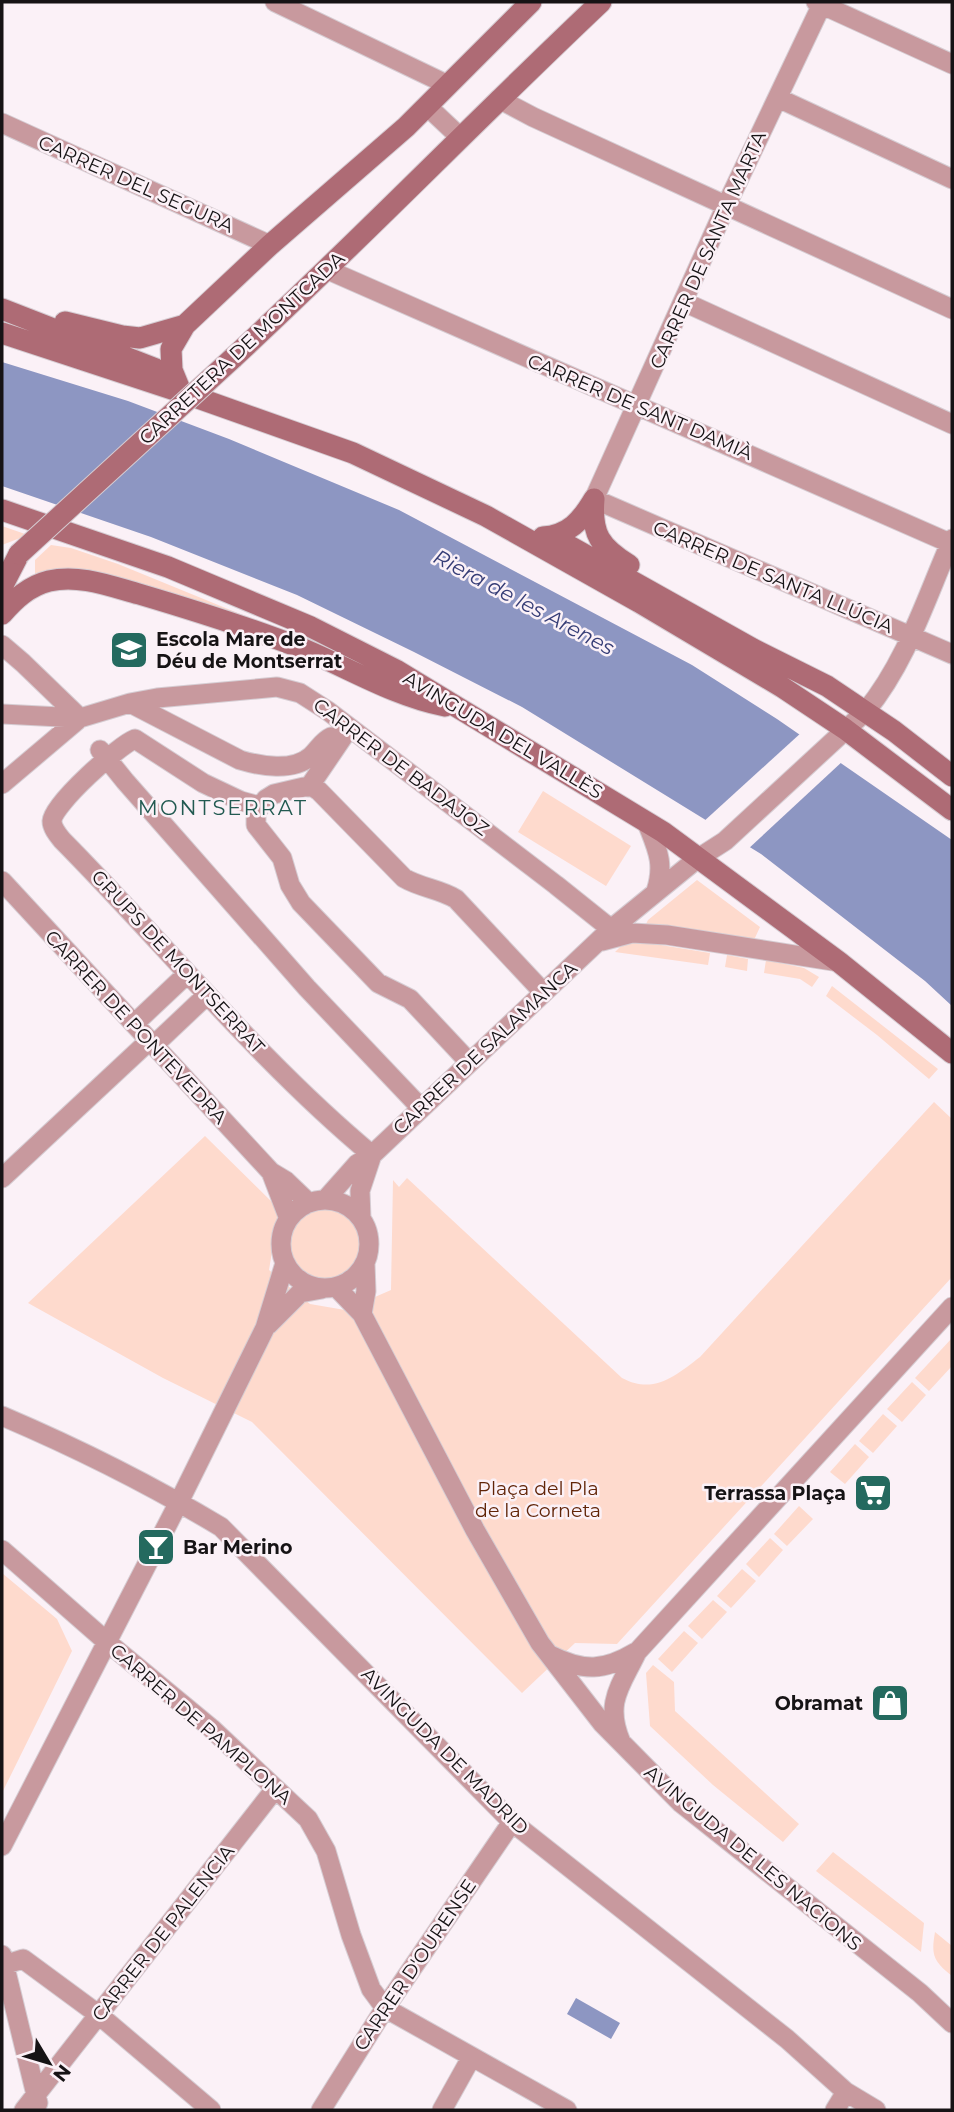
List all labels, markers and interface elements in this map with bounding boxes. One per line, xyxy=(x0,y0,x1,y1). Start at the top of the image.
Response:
street label: CARRER DE SANTA MARTA xyxy=(645,127,771,372)
street label: CARRER DEL SEGURA xyxy=(35,130,238,238)
street label: CARRETERA DE MONTCADA xyxy=(135,246,350,449)
street label: CARRER DE SANT DAMIÀ xyxy=(524,349,756,465)
street label: CARRER DE SANTA LLÚCIA xyxy=(649,516,897,638)
water label: Riera de les Arenes xyxy=(429,544,619,660)
place label: Escola Mare de Déu de Montserrat xyxy=(156,628,342,673)
school or university icon: Escola Mare de Déu de Montserrat xyxy=(108,629,150,671)
street label: AVINGUDA DEL VALLÈS xyxy=(399,666,607,804)
street label: CARRER DE BADAJOZ xyxy=(309,693,493,841)
district label: MONTSERRAT xyxy=(138,795,308,820)
street label: GRUPS DE MONTSERRAT xyxy=(87,865,269,1059)
street label: CARRER DE PONTEVEDRA xyxy=(40,925,232,1129)
street label: CARRER DE SALAMANCA xyxy=(388,956,582,1139)
supermarket icon: Terrassa Plaça xyxy=(852,1472,894,1514)
park label: Plaça del Pla de la Corneta xyxy=(475,1477,601,1522)
place label: Terrassa Plaça xyxy=(704,1482,846,1505)
bar icon: Bar Merino xyxy=(135,1526,177,1568)
place label: Bar Merino xyxy=(183,1536,292,1559)
street label: CARRER DE PAMPLONA xyxy=(106,1639,297,1809)
street label: AVINGUDA DE MADRID xyxy=(357,1663,533,1839)
shop icon: Obramat xyxy=(869,1682,911,1724)
place label: Obramat xyxy=(775,1692,863,1715)
street label: AVINGUDA DE LES NACIONS xyxy=(640,1760,866,1956)
street label: CARRER DE PALENCIA xyxy=(87,1840,239,2026)
street label: CARRER D'OURENSE xyxy=(349,1875,481,2055)
north arrow xyxy=(14,2028,84,2098)
text: N xyxy=(48,2060,76,2086)

